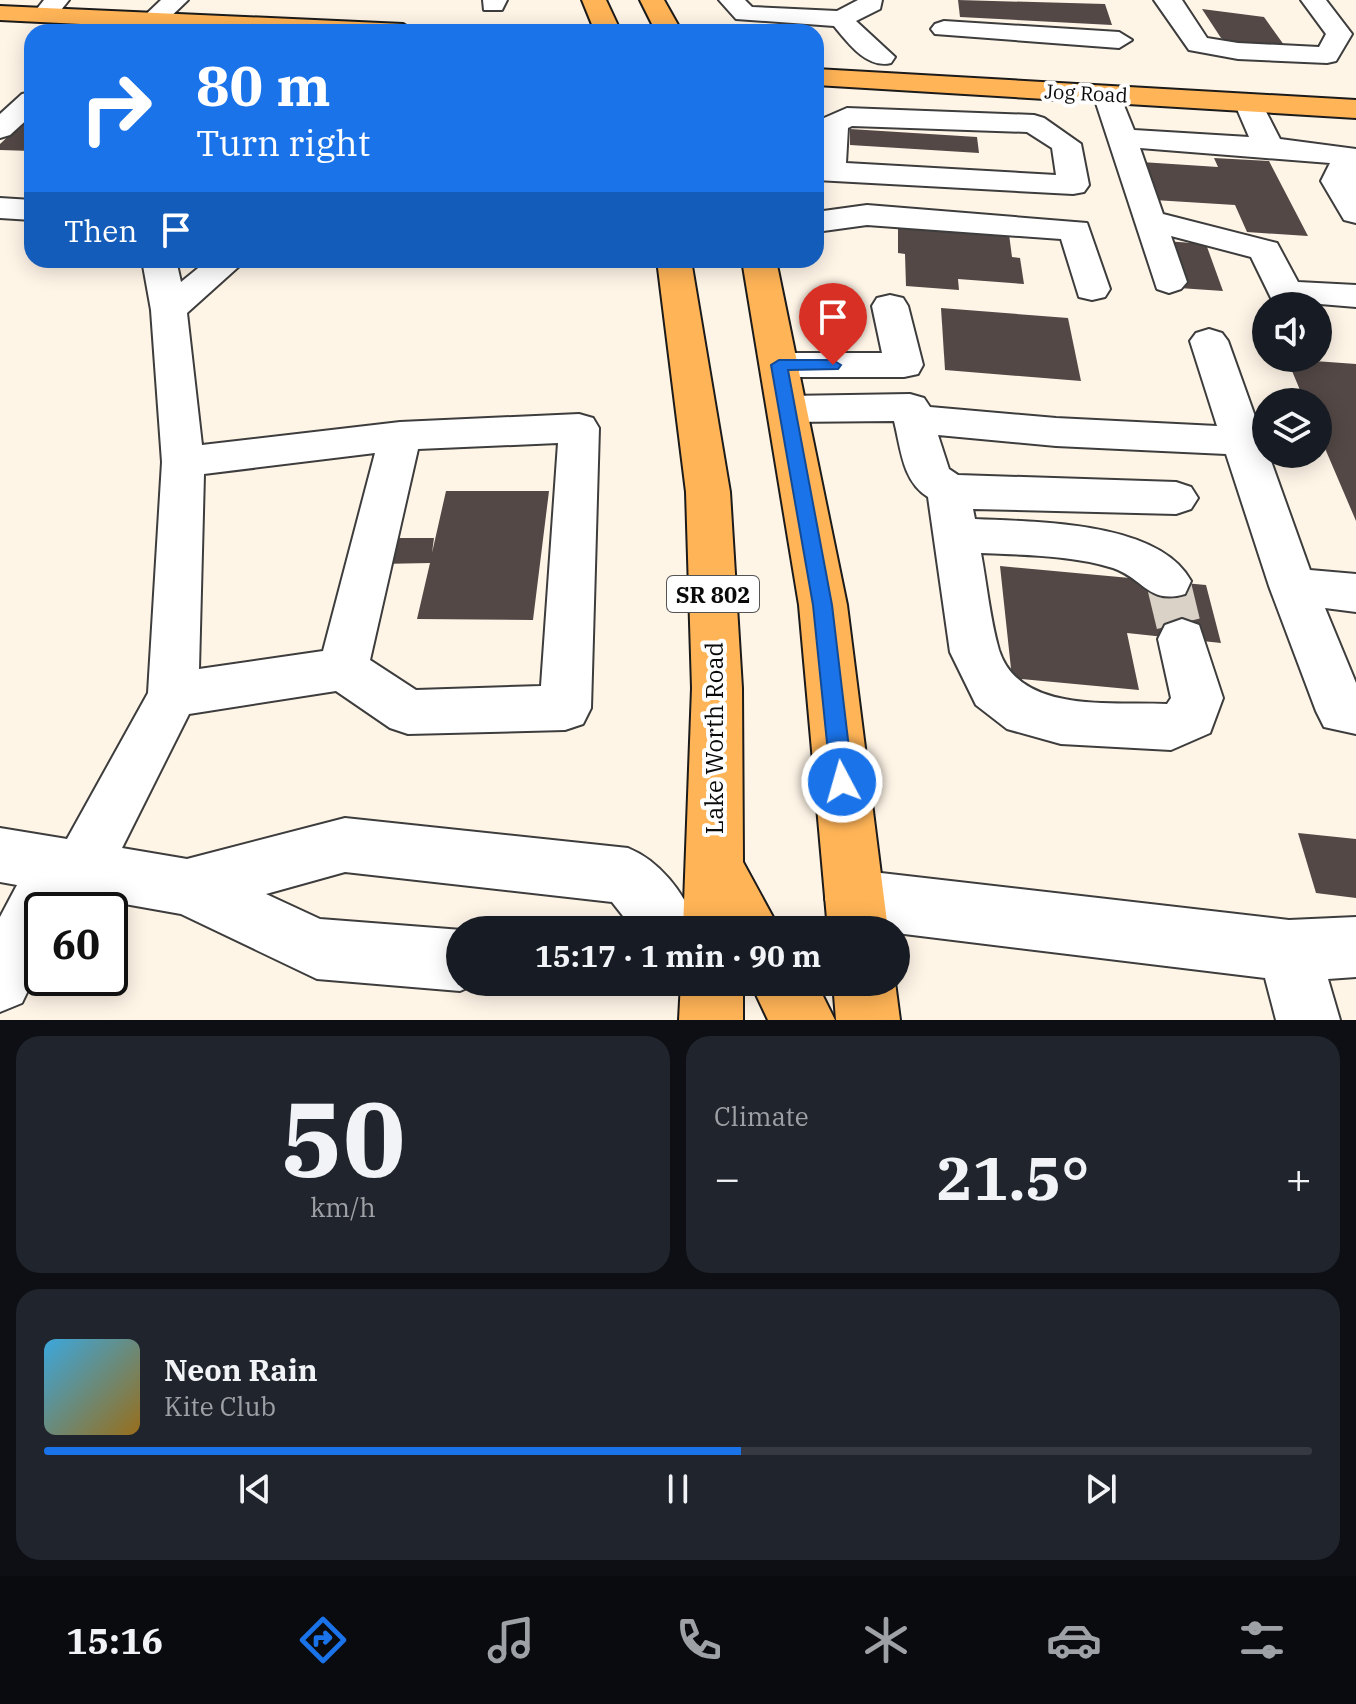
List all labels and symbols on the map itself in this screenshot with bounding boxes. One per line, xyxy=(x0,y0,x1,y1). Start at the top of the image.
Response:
street label: Jog Road xyxy=(1044,77,1128,109)
pin xyxy=(799,283,867,365)
road number: SR 802 xyxy=(667,576,759,612)
street label: Lake Worth Road xyxy=(698,642,730,834)
position arrow xyxy=(800,740,884,824)
speed limit sign: 60 xyxy=(24,892,128,996)

